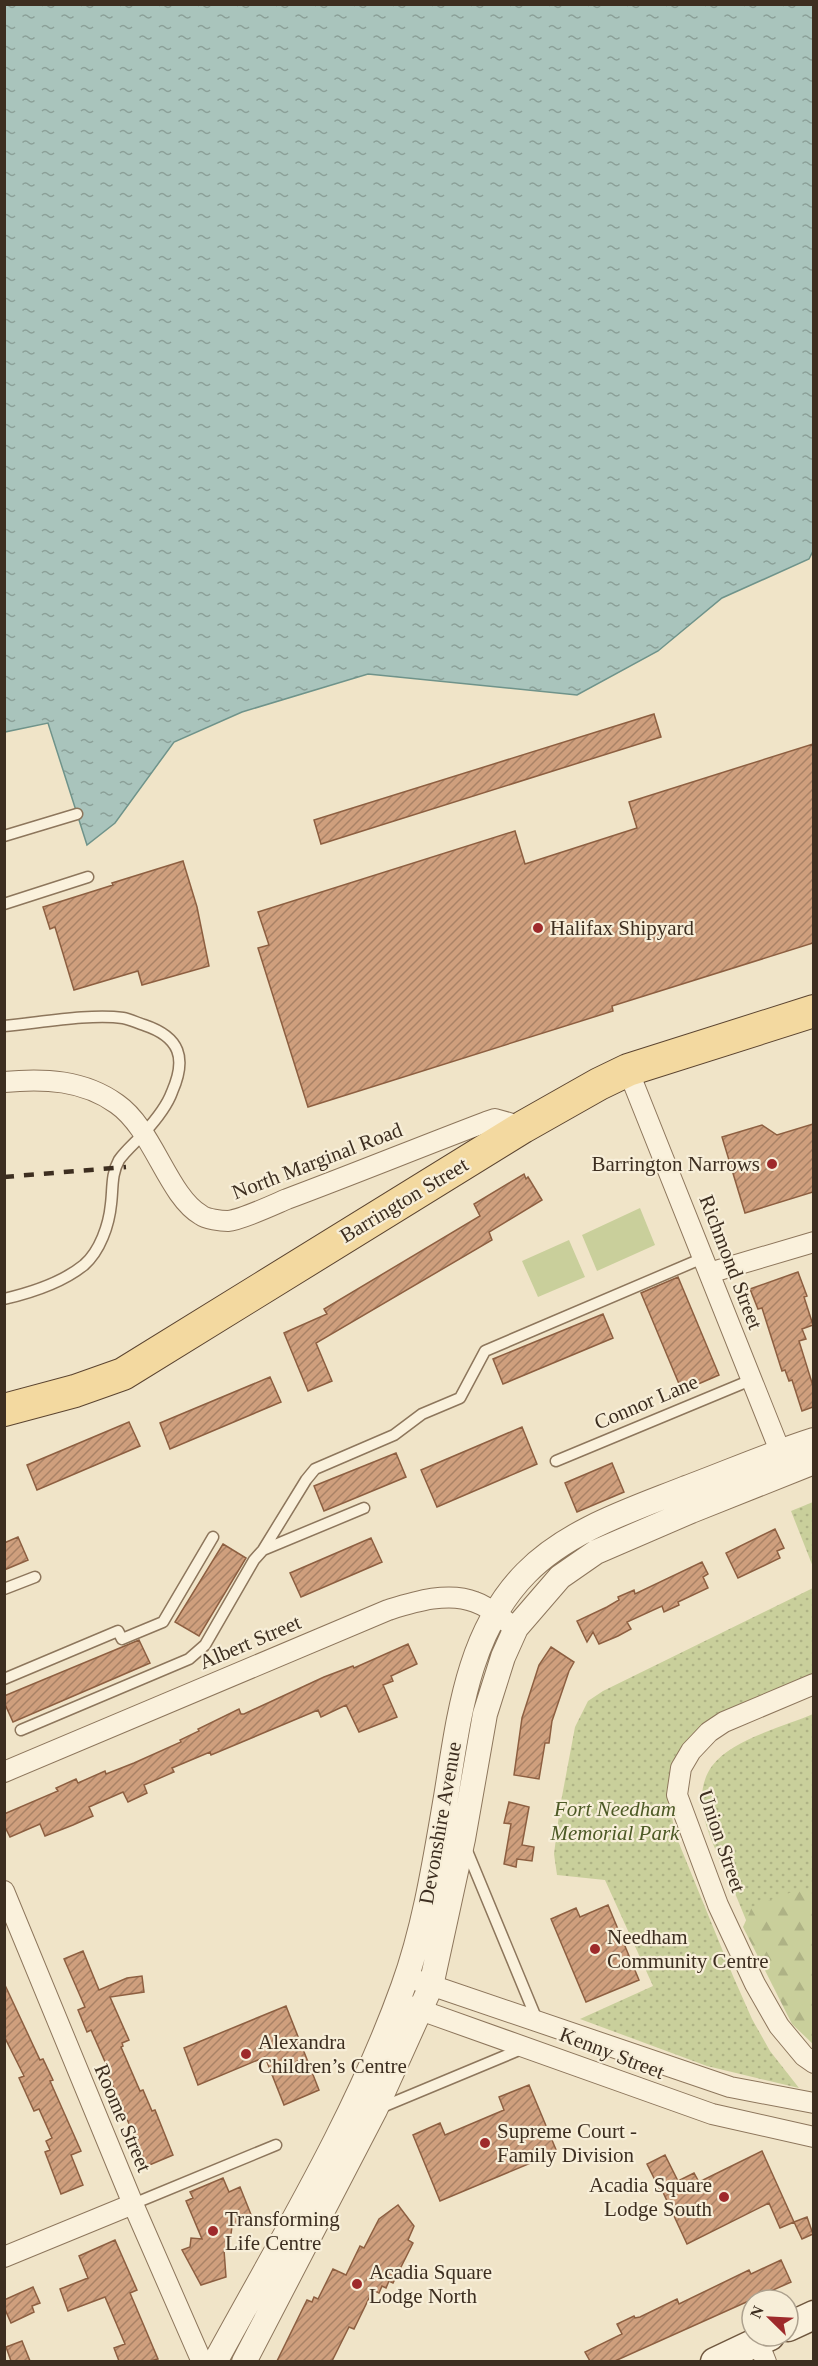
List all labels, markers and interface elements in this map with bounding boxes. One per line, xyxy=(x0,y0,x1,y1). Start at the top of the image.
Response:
place label: Halifax Shipyard xyxy=(550,916,695,940)
marker: Halifax Shipyard xyxy=(531,921,545,935)
street label: North Marginal Road xyxy=(228,1117,406,1205)
street label: Barrington Street xyxy=(336,1152,473,1248)
place label: Barrington Narrows xyxy=(591,1152,760,1176)
marker: Barrington Narrows xyxy=(765,1157,779,1171)
street label: Richmond Street xyxy=(694,1192,768,1333)
street label: Connor Lane xyxy=(591,1369,701,1435)
street label: Albert Street xyxy=(196,1610,304,1674)
street label: Devonshire Avenue xyxy=(414,1740,466,1906)
street label: Union Street xyxy=(693,1787,751,1896)
park label: Fort Needham Memorial Park xyxy=(550,1797,680,1845)
place label: Needham Community Centre xyxy=(607,1925,769,1973)
marker: Needham Community Centre xyxy=(588,1942,602,1956)
street label: Kenny Street xyxy=(556,2022,668,2084)
place label: Alexandra Children’s Centre xyxy=(258,2030,407,2078)
marker: Alexandra Children’s Centre xyxy=(239,2047,253,2061)
street label: Roome Street xyxy=(90,2060,157,2176)
place label: Supreme Court - Family Division xyxy=(497,2119,637,2167)
marker: Supreme Court - Family Division xyxy=(478,2136,492,2150)
place label: Acadia Square Lodge South xyxy=(589,2173,712,2221)
marker: Acadia Square Lodge South xyxy=(717,2190,731,2204)
place label: Transforming Life Centre xyxy=(225,2207,340,2255)
marker: Transforming Life Centre xyxy=(206,2224,220,2238)
place label: Acadia Square Lodge North xyxy=(369,2260,492,2308)
marker: Acadia Square Lodge North xyxy=(350,2277,364,2291)
north arrow xyxy=(740,2288,800,2348)
text: N xyxy=(747,2303,767,2321)

